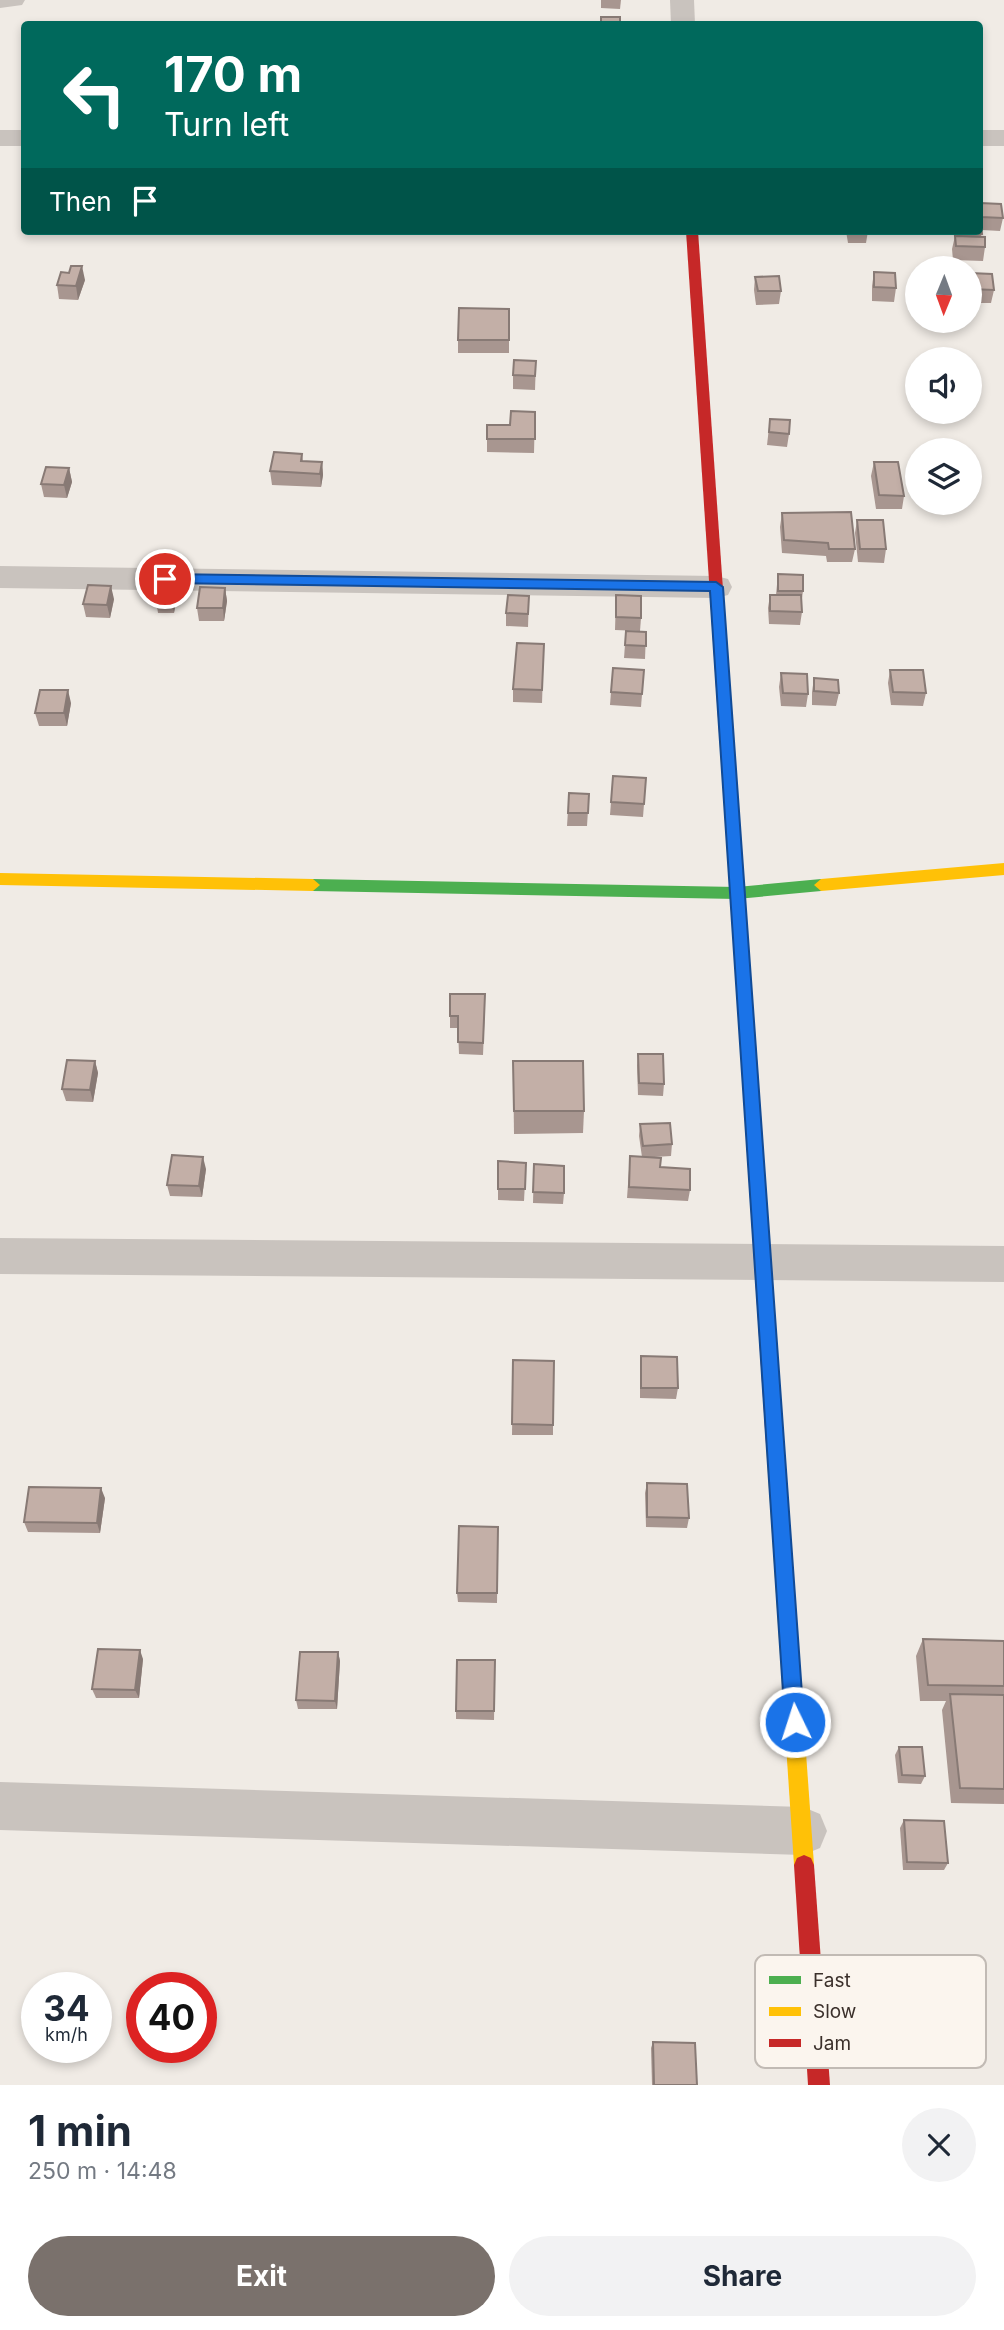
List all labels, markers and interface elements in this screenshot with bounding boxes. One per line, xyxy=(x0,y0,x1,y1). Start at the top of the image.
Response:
text: 170 m xyxy=(164,45,302,104)
icon: left xyxy=(49,49,140,140)
text: Turn left xyxy=(164,105,289,144)
icon: arrive xyxy=(126,182,164,220)
text: Then xyxy=(49,186,112,217)
north arrow xyxy=(905,256,982,332)
map controls xyxy=(905,256,982,515)
button: sound xyxy=(905,347,982,424)
button: layers xyxy=(905,438,982,515)
pin xyxy=(135,549,195,609)
icon: arrive xyxy=(146,560,184,598)
position arrow xyxy=(758,1685,832,1759)
legend xyxy=(755,1955,986,2068)
text: Fast xyxy=(813,1969,851,1992)
speed limit sign: 40 xyxy=(126,1972,217,2063)
text: 34 xyxy=(43,1987,90,2029)
text: Slow xyxy=(813,2000,856,2023)
text: km/h xyxy=(45,2024,88,2045)
text: Jam xyxy=(813,2032,851,2055)
text: 1 min xyxy=(28,2105,132,2156)
button: close xyxy=(902,2108,976,2182)
text: 250 m · 14:48 xyxy=(28,2157,177,2185)
button: Exit xyxy=(28,2236,495,2316)
button: Share xyxy=(509,2236,976,2316)

